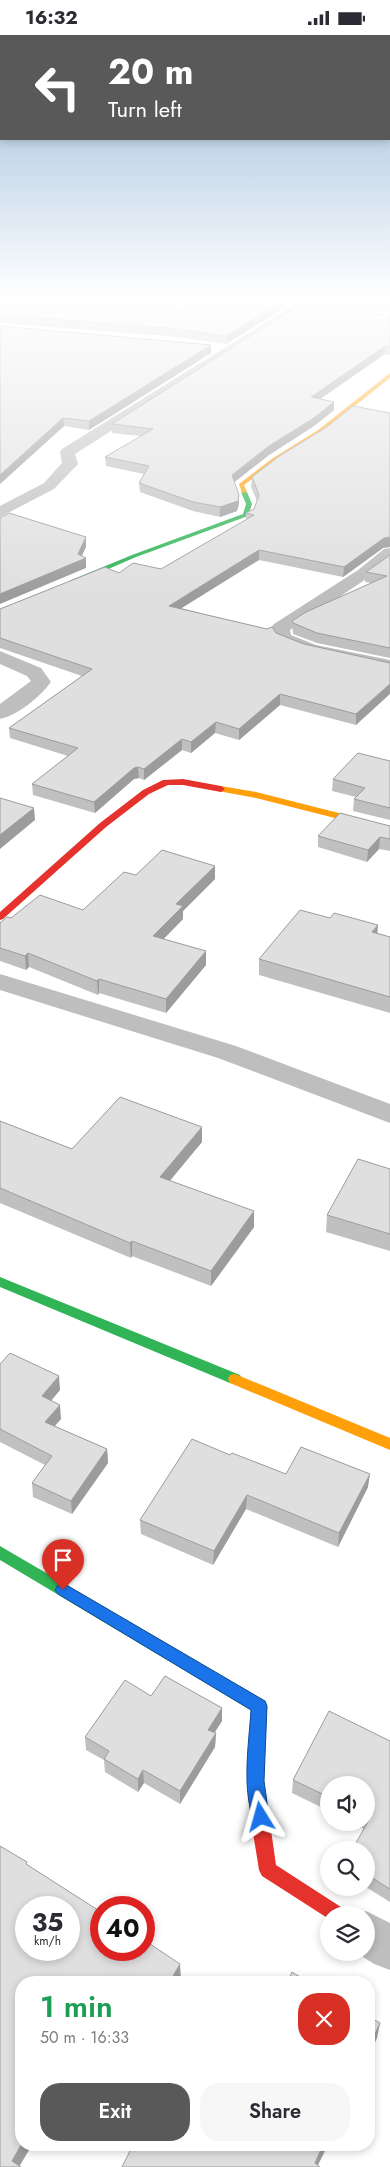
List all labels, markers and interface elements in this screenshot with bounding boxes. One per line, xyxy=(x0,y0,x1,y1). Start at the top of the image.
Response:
text: 16:32 xyxy=(25,4,78,31)
text: 20 m xyxy=(108,47,193,97)
icon: left xyxy=(25,55,90,120)
text: Turn left xyxy=(108,93,182,125)
pin xyxy=(42,1539,84,1590)
icon: arrive xyxy=(49,1546,77,1574)
map controls xyxy=(320,1776,375,1961)
button: sound xyxy=(320,1776,375,1831)
position arrow xyxy=(234,1790,286,1842)
button: search xyxy=(320,1841,375,1896)
speed limit sign: 40 xyxy=(90,1896,155,1961)
text: 35 xyxy=(32,1904,63,1940)
button: layers xyxy=(320,1906,375,1961)
text: km/h xyxy=(34,1932,61,1950)
text: 1 min xyxy=(40,1985,113,2028)
button: close xyxy=(298,1993,350,2045)
text: 50 m · 16:33 xyxy=(40,2026,129,2049)
button: Exit xyxy=(40,2083,190,2141)
button: Share xyxy=(200,2083,350,2141)

